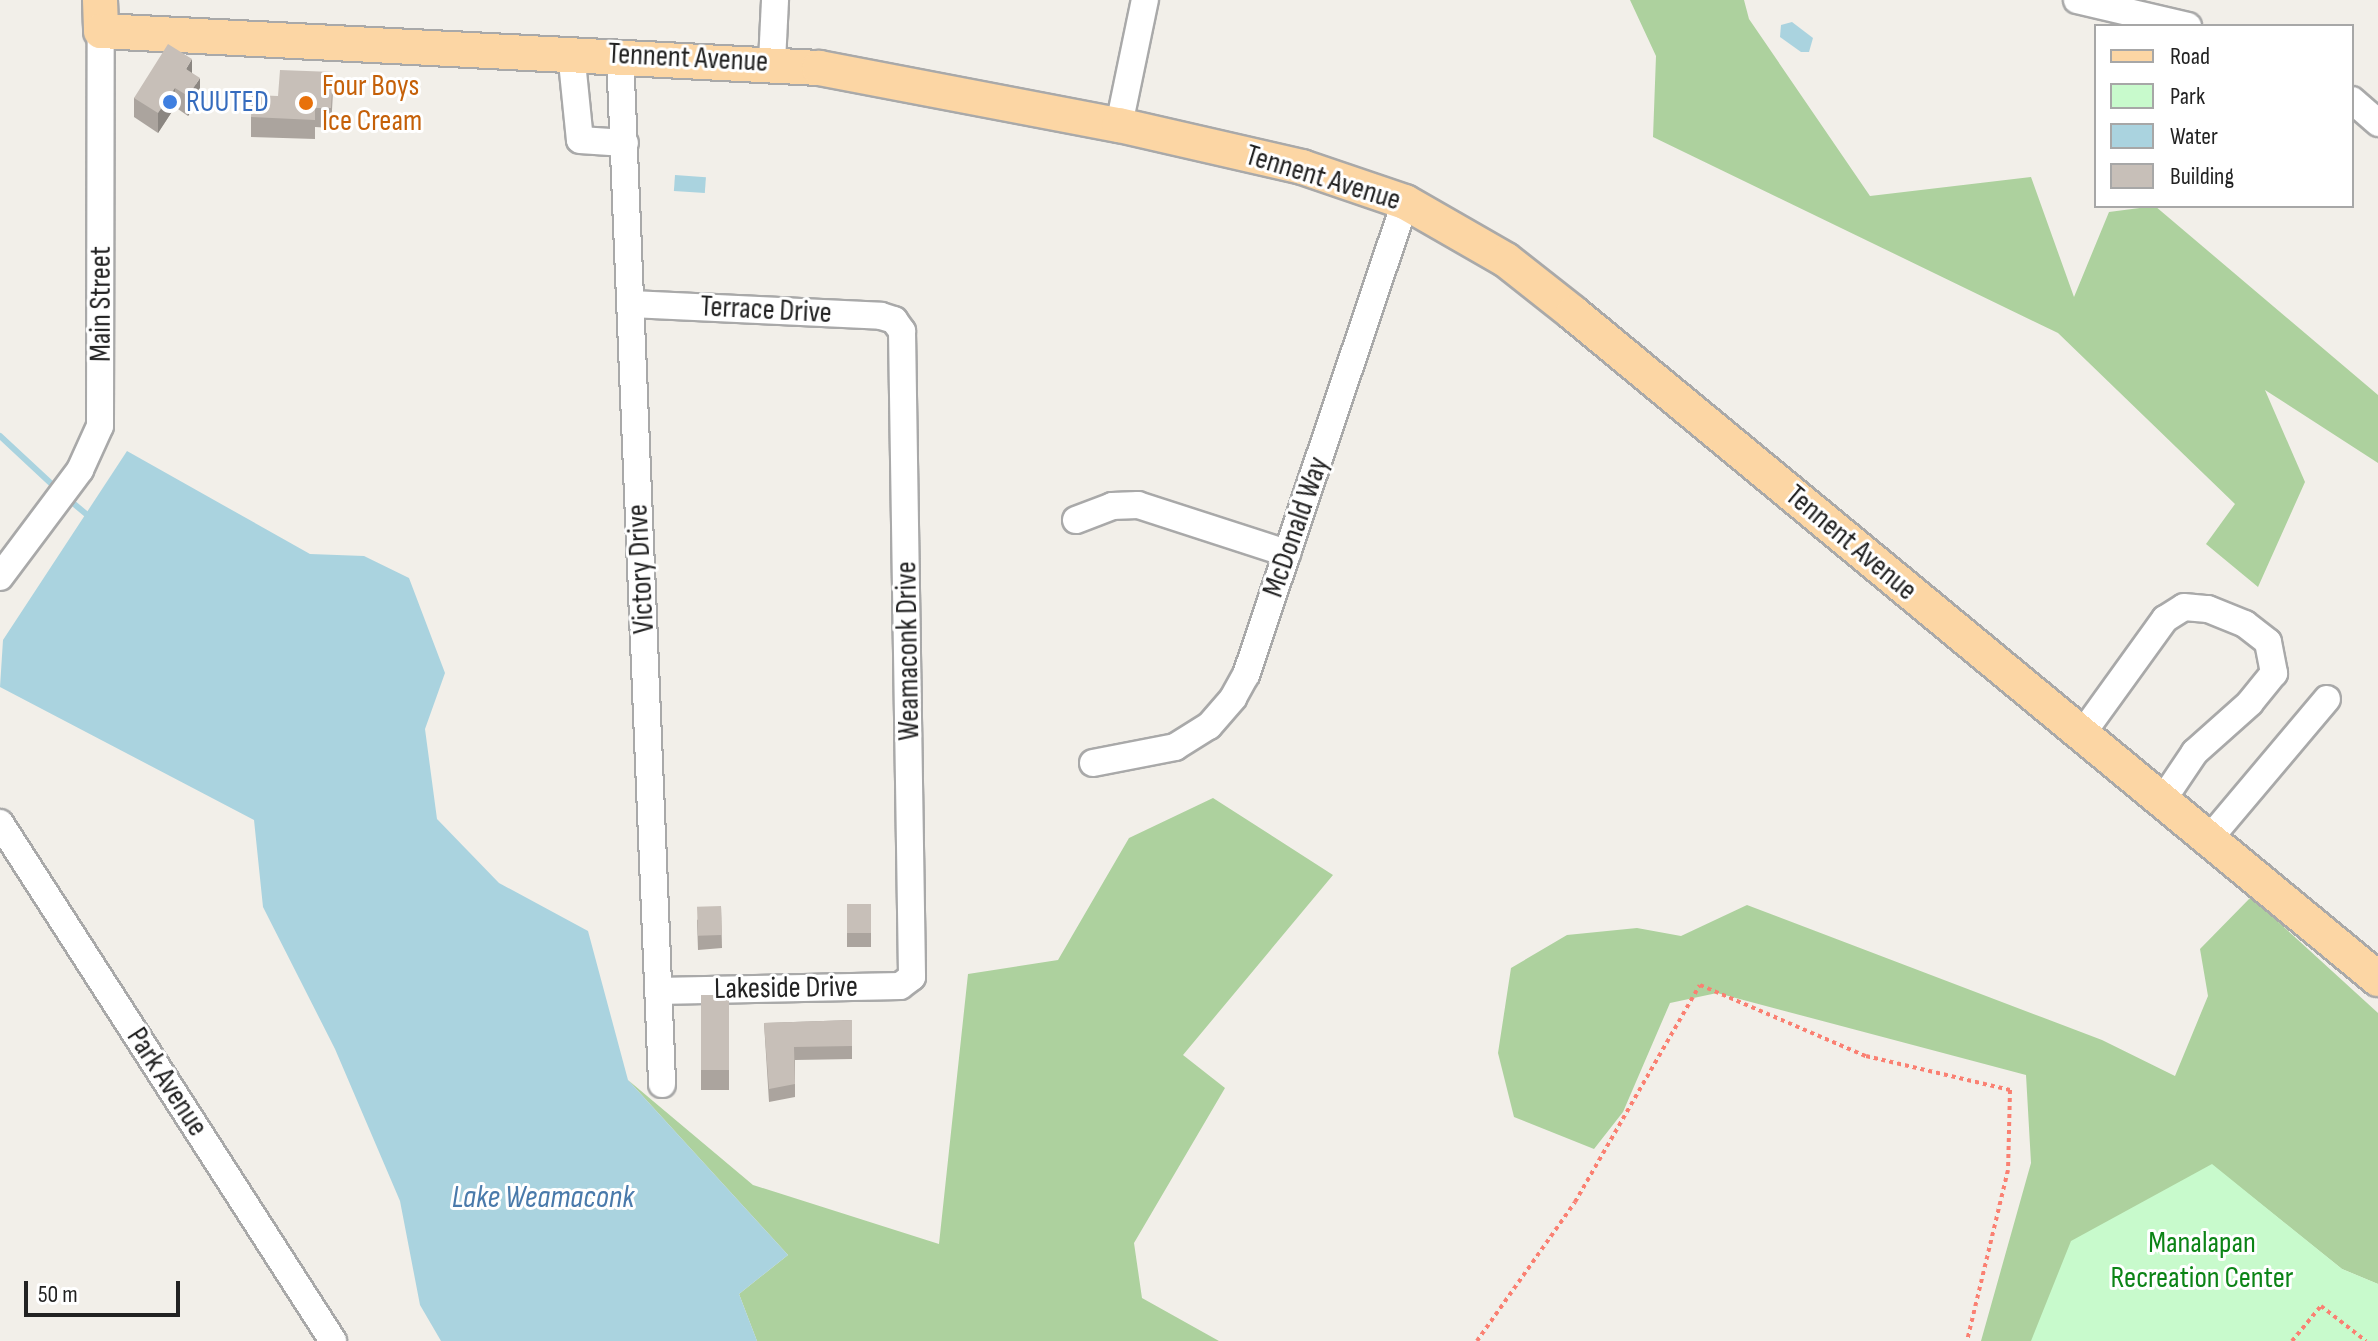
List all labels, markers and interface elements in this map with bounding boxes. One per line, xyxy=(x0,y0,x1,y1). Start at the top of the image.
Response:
legend xyxy=(2094,24,2354,208)
street label: Tennent Avenue xyxy=(607,36,769,80)
text: Road xyxy=(2170,42,2210,71)
place label: Four Boys Ice Cream xyxy=(322,68,422,138)
text: Park xyxy=(2170,82,2205,111)
place label: RUUTED xyxy=(186,84,269,120)
marker: RUUTED xyxy=(161,93,179,111)
marker: Four Boys Ice Cream xyxy=(297,94,315,112)
text: Water xyxy=(2170,122,2218,151)
street label: Tennent Avenue xyxy=(1241,137,1405,219)
text: Building xyxy=(2170,162,2234,191)
street label: Main Street xyxy=(83,246,119,362)
street label: Terrace Drive xyxy=(699,289,833,331)
street label: McDonald Way xyxy=(1255,452,1337,602)
street label: Tennent Avenue xyxy=(1778,478,1924,608)
street label: Victory Drive xyxy=(620,503,662,635)
street label: Weamaconk Drive xyxy=(888,561,928,741)
street label: Lakeside Drive xyxy=(714,969,858,1007)
street label: Park Avenue xyxy=(119,1021,215,1143)
water label: Lake Weamaconk xyxy=(452,1179,634,1217)
park label: Manalapan Recreation Center xyxy=(2111,1225,2293,1296)
scale bar xyxy=(28,1265,184,1315)
text: 50 m xyxy=(38,1280,78,1309)

